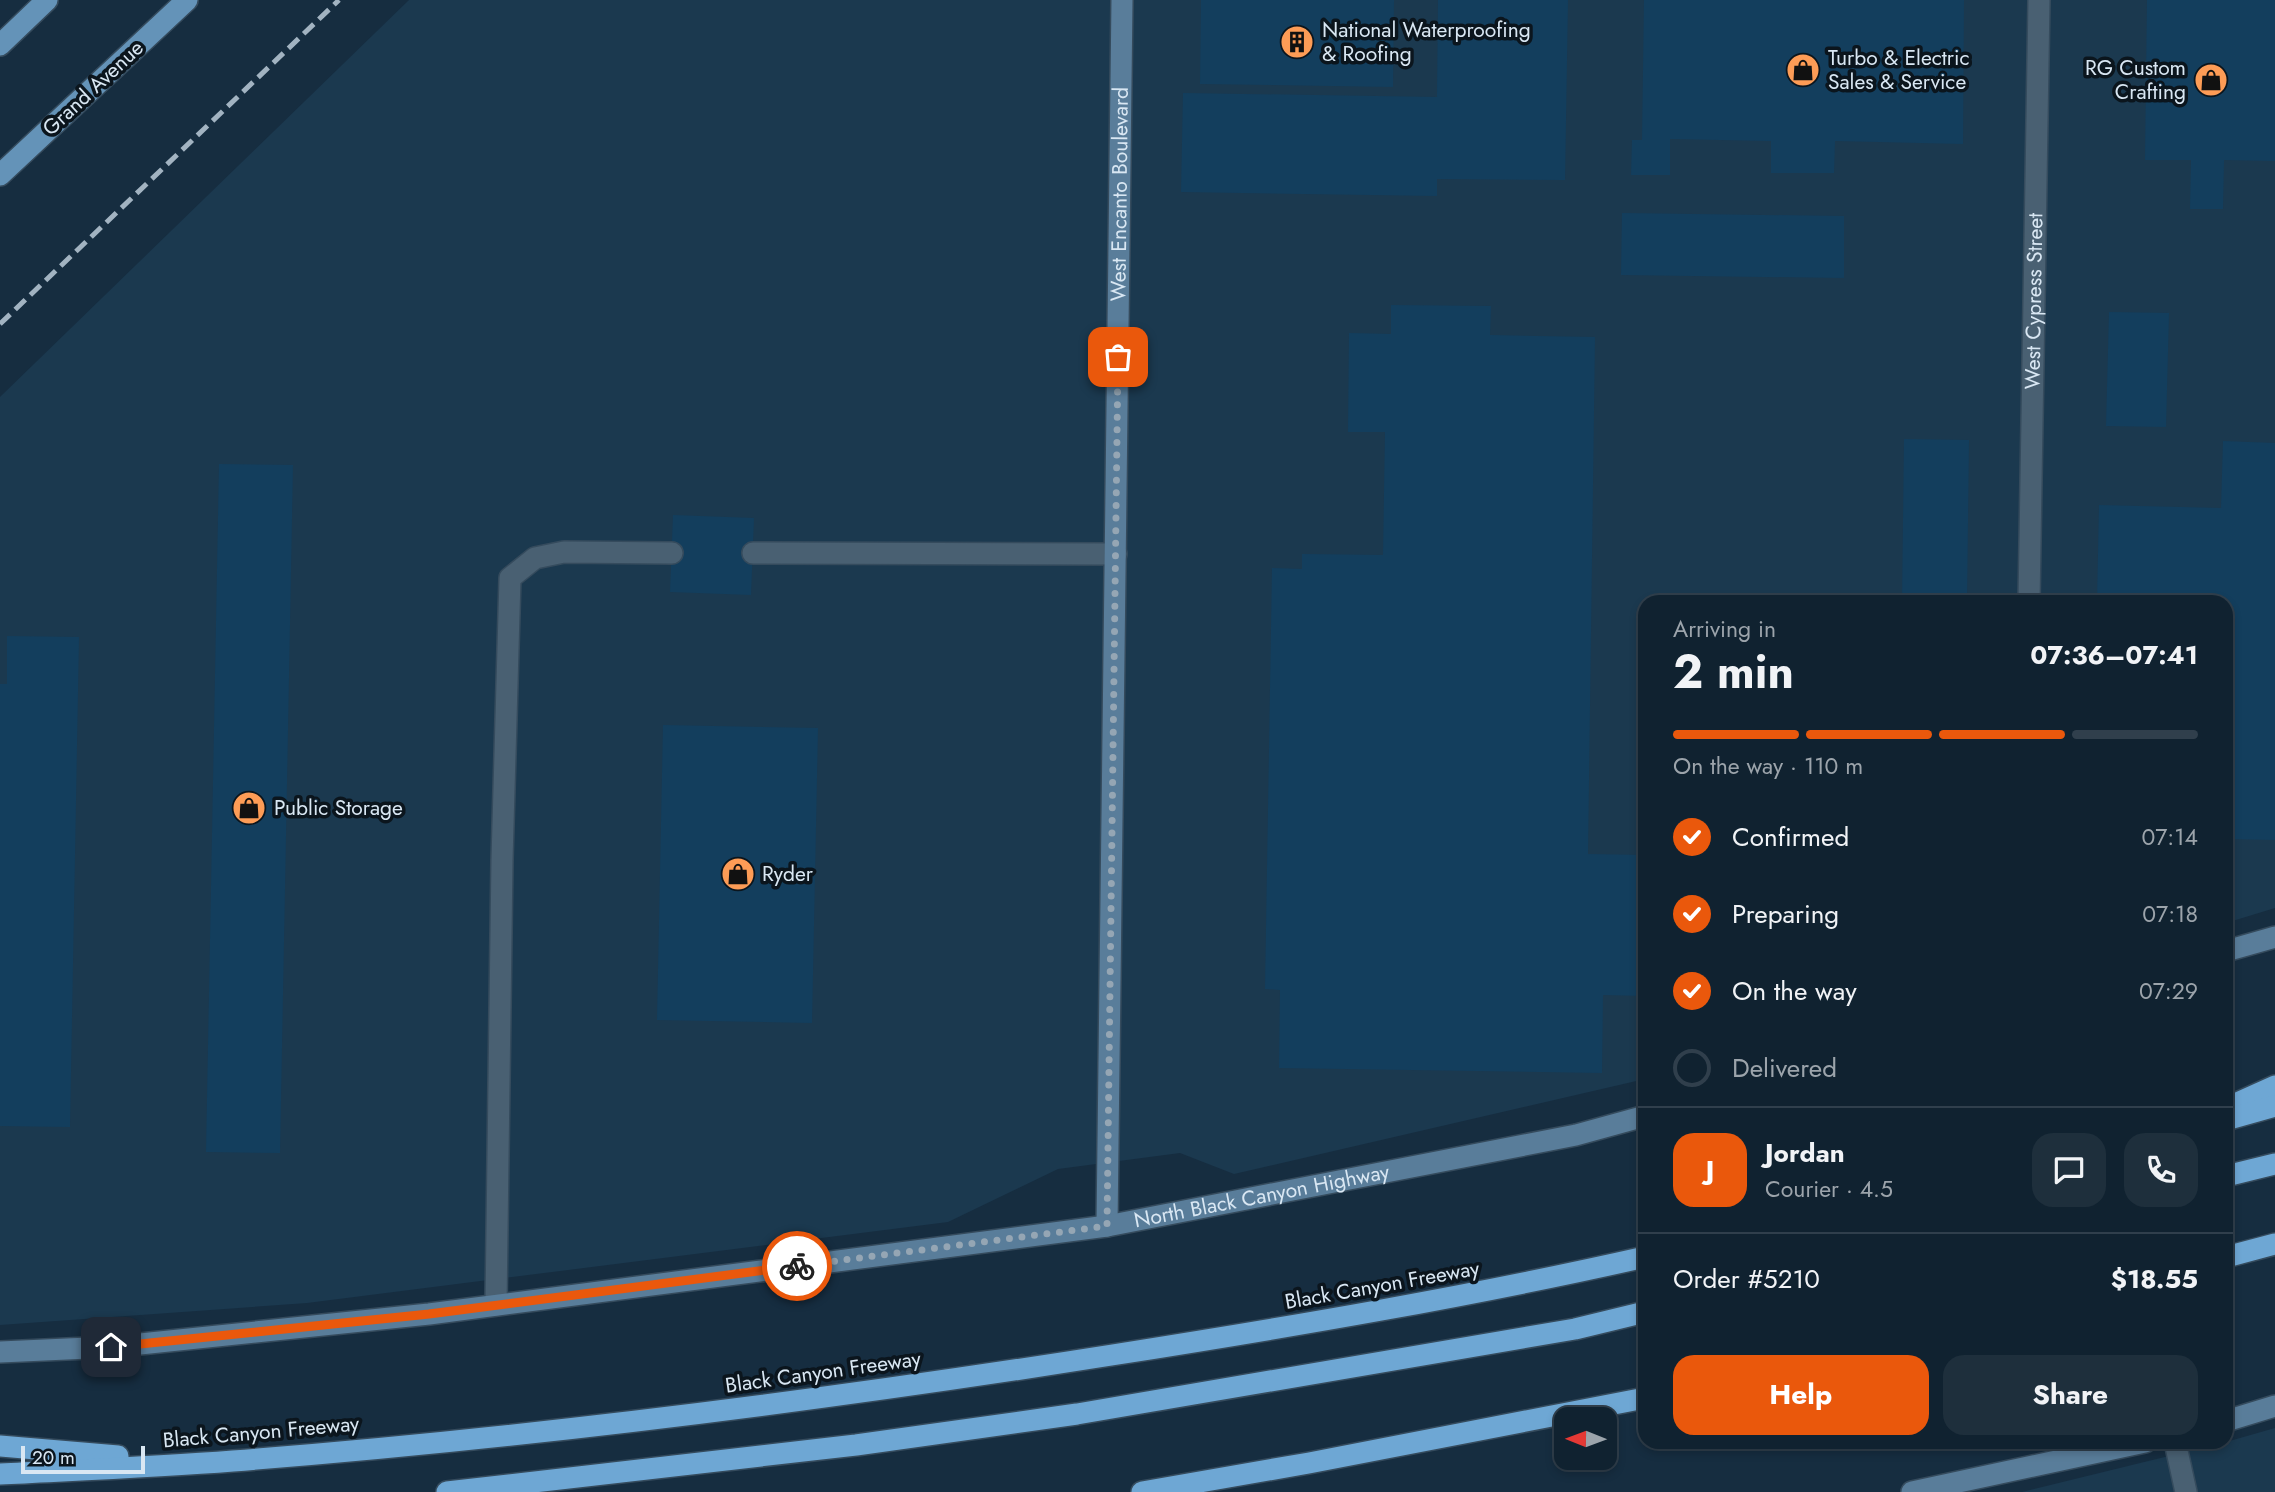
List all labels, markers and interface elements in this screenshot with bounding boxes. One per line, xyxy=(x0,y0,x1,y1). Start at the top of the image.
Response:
place label: National Waterproofing & Roofing xyxy=(1322,15,1531,69)
building icon: National Waterproofing & Roofing xyxy=(1278,23,1316,61)
street label: Grand Avenue xyxy=(36,33,150,143)
place label: Turbo & Electric Sales & Service xyxy=(1828,43,1970,97)
shop icon: Turbo & Electric Sales & Service xyxy=(1784,51,1822,89)
place label: RG Custom Crafting xyxy=(2085,53,2186,107)
shop icon: RG Custom Crafting xyxy=(2192,61,2230,99)
street label: West Encanto Boulevard xyxy=(1103,87,1136,302)
street label: West Cypress Street xyxy=(2018,213,2050,390)
pin xyxy=(1088,327,1148,387)
icon: bag xyxy=(1099,338,1137,376)
text: Arriving in xyxy=(1673,612,1776,646)
text: 07:36–07:41 xyxy=(2030,636,2198,674)
text: 2 min xyxy=(1673,639,1794,705)
text: On the way · 110 m xyxy=(1673,749,1863,783)
shop icon: Public Storage xyxy=(230,789,268,827)
place label: Public Storage xyxy=(274,793,403,823)
icon: check xyxy=(1673,818,1711,856)
text: Confirmed xyxy=(1732,818,1849,856)
text: 07:14 xyxy=(2141,820,2198,854)
shop icon: Ryder xyxy=(719,855,757,893)
place label: Ryder xyxy=(762,859,814,889)
icon: check xyxy=(1673,895,1711,933)
text: Preparing xyxy=(1732,895,1839,933)
text: 07:18 xyxy=(2142,897,2198,931)
icon: check xyxy=(1673,972,1711,1010)
text: On the way xyxy=(1732,972,1857,1010)
text: 07:29 xyxy=(2139,974,2198,1008)
text: Delivered xyxy=(1732,1049,1837,1087)
button: chat xyxy=(2032,1133,2106,1207)
button: phone xyxy=(2124,1133,2198,1207)
text: Jordan xyxy=(1765,1134,1845,1172)
text: J xyxy=(1706,1151,1714,1189)
street label: North Black Canyon Highway xyxy=(1131,1156,1393,1235)
text: Courier · 4.5 xyxy=(1765,1172,1893,1206)
courier xyxy=(762,1231,832,1301)
icon: bike xyxy=(778,1247,816,1285)
street label: Black Canyon Freeway xyxy=(1282,1253,1482,1317)
text: Order #5210 xyxy=(1673,1260,1820,1298)
text: $18.55 xyxy=(2111,1260,2198,1298)
pin xyxy=(81,1317,141,1377)
icon: home xyxy=(92,1328,130,1366)
street label: Black Canyon Freeway xyxy=(723,1343,923,1401)
button: Help xyxy=(1673,1355,1929,1435)
button: Share xyxy=(1943,1355,2198,1435)
north arrow xyxy=(1554,1407,1617,1470)
map controls xyxy=(1554,1407,1617,1470)
street label: Black Canyon Freeway xyxy=(161,1408,361,1456)
scale bar xyxy=(21,1443,145,1475)
text: 20 m xyxy=(32,1444,75,1471)

